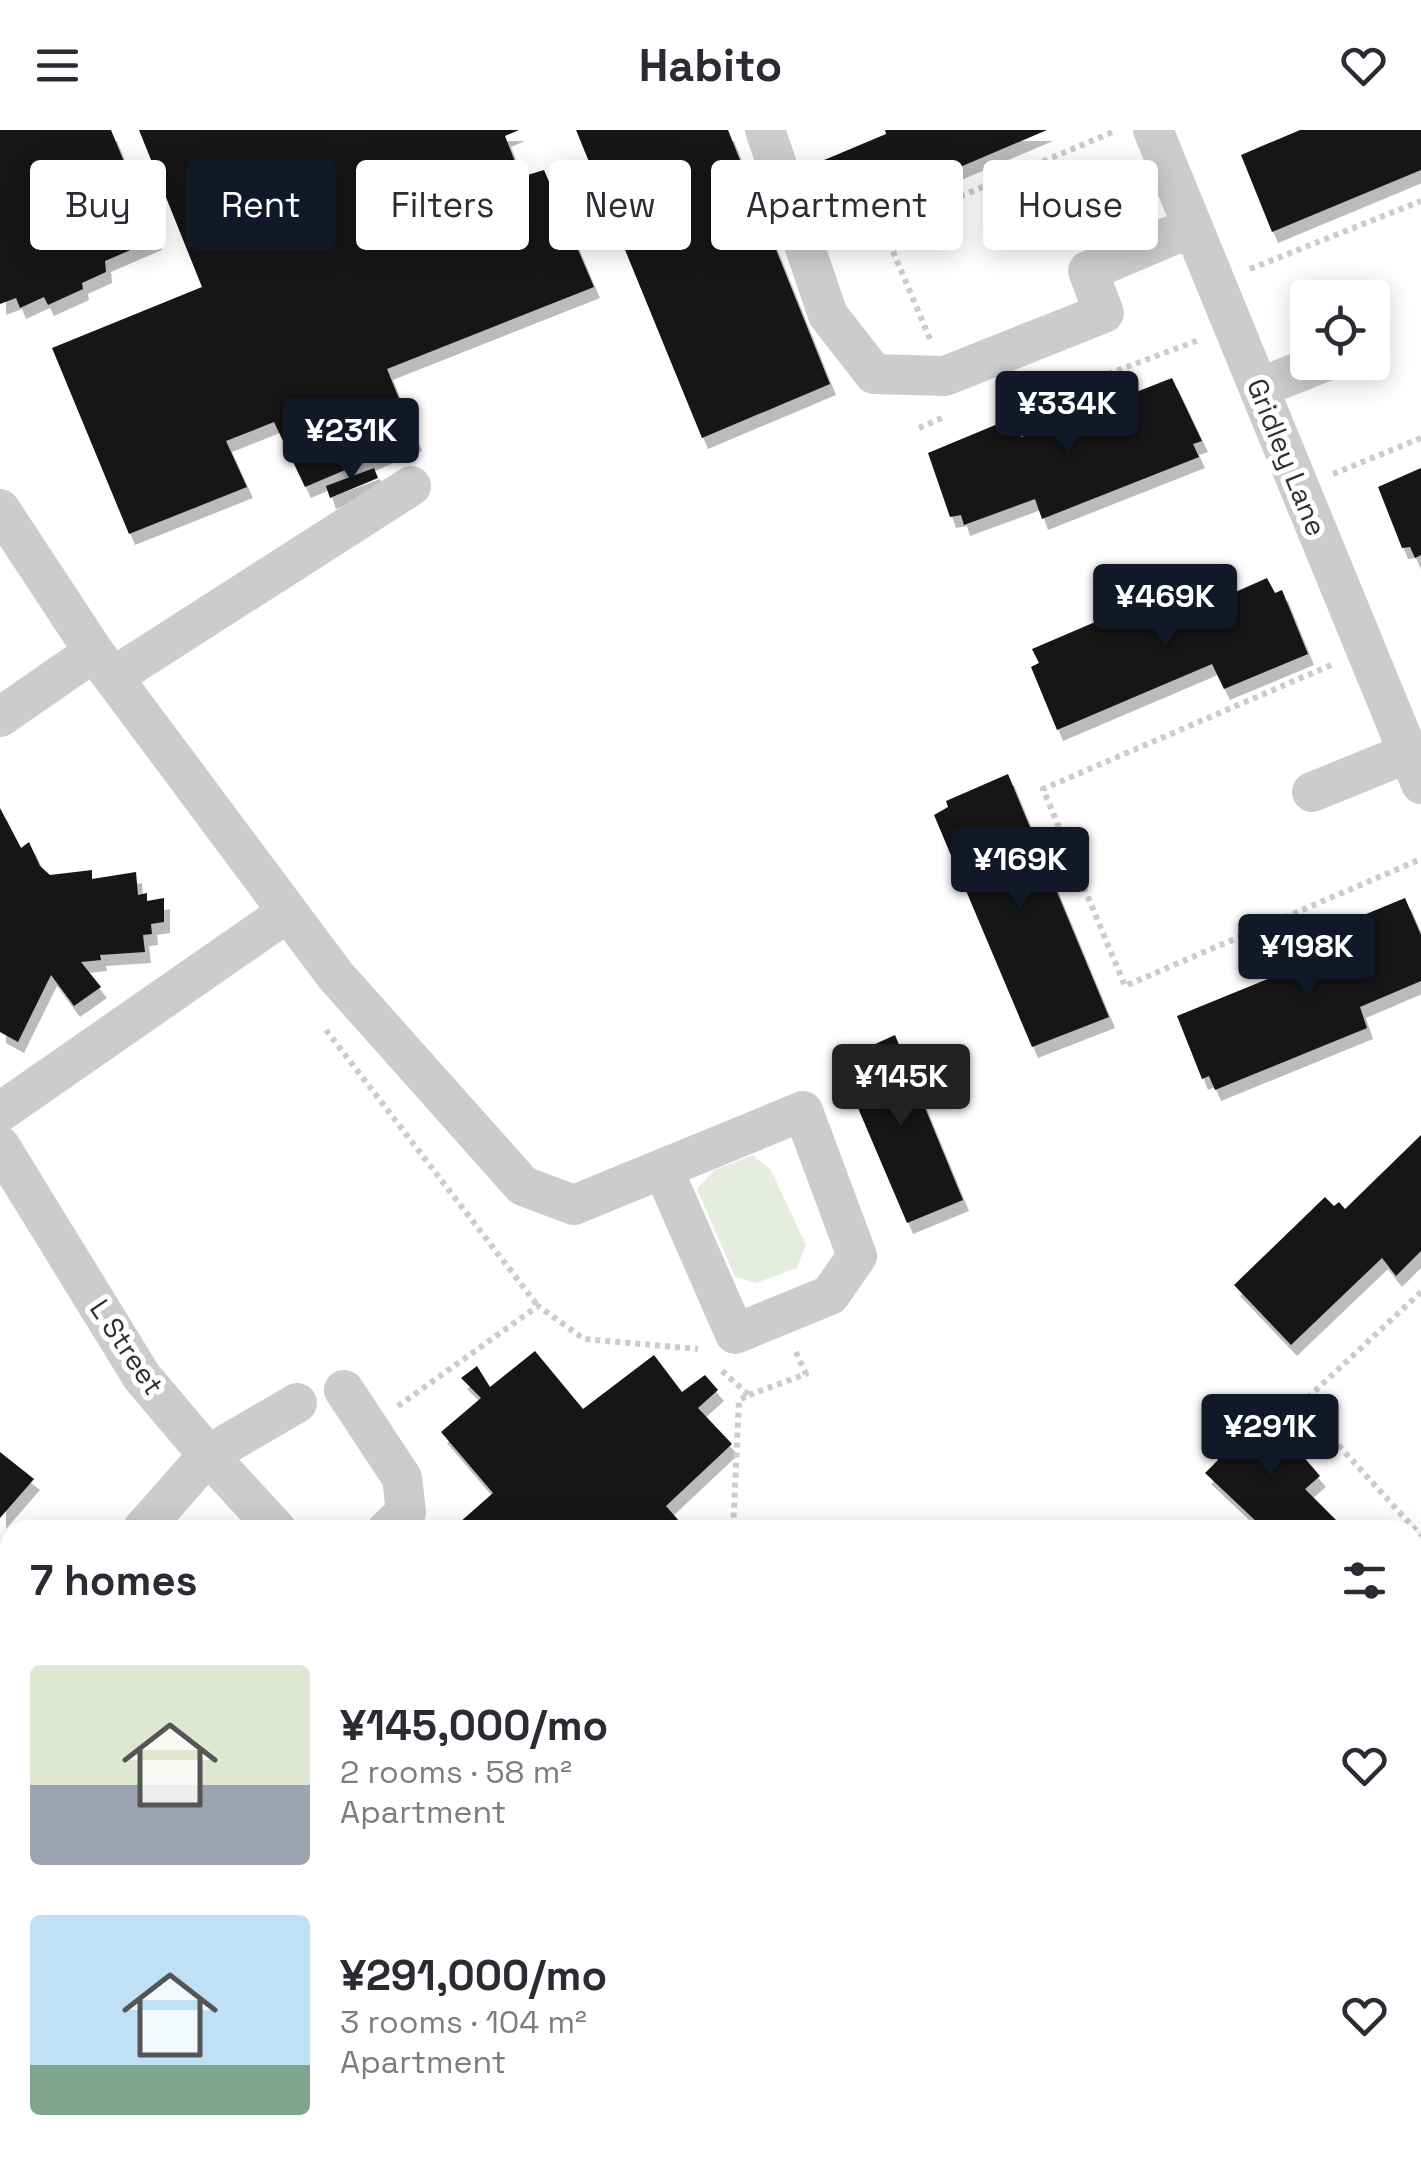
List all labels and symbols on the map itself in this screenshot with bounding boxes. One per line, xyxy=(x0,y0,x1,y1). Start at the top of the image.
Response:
pin: ¥334K xyxy=(997,371,1137,456)
street label: Gridley Lane xyxy=(1239,373,1335,541)
pin: ¥231K xyxy=(281,398,421,483)
pin: ¥469K xyxy=(1095,564,1235,649)
pin: ¥169K xyxy=(950,827,1090,912)
pin: ¥198K xyxy=(1237,914,1377,999)
pin: ¥145K xyxy=(831,1044,971,1129)
street label: L Street xyxy=(82,1292,172,1402)
pin: ¥291K xyxy=(1200,1394,1340,1479)

